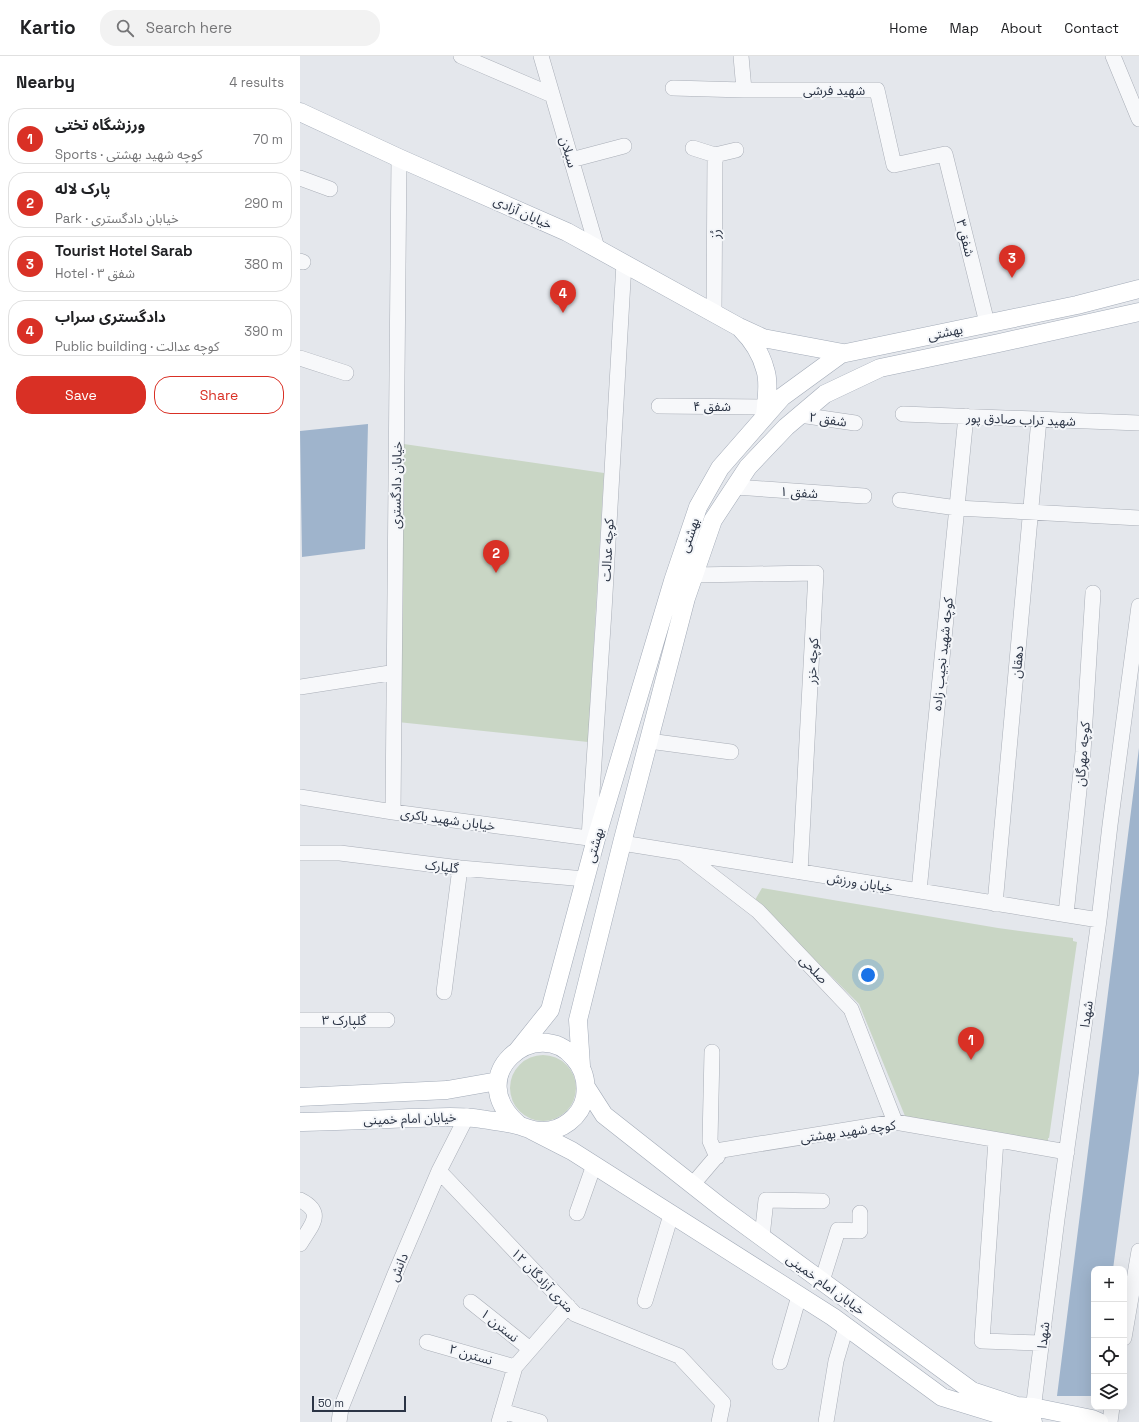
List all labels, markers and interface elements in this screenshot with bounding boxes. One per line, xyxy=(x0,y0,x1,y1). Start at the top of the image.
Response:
search box xyxy=(100,10,380,46)
text: Kartio xyxy=(20,15,76,40)
icon: search xyxy=(114,17,136,39)
text: Search here xyxy=(146,18,232,37)
text: Home xyxy=(889,19,927,37)
text: Map xyxy=(949,19,979,37)
text: About xyxy=(1001,19,1042,37)
text: Contact xyxy=(1064,19,1119,37)
text: Nearby xyxy=(16,71,75,93)
text: 4 results xyxy=(229,74,284,91)
street label: شهید فرشی xyxy=(803,82,865,99)
text: ورزشگاه تختی xyxy=(55,115,145,134)
text: 1 xyxy=(27,131,33,148)
text: 70 m xyxy=(253,131,283,148)
street label: سبلان xyxy=(556,135,581,170)
text: Sports · کوچه شهید بهشتی xyxy=(55,146,203,163)
text: پارک لاله xyxy=(55,179,110,198)
street label: خیابان آزادی xyxy=(491,192,555,233)
text: 2 xyxy=(26,195,34,212)
text: 290 m xyxy=(244,195,283,212)
text: Park · خیابان دادگستری xyxy=(55,210,179,227)
street label: شفق ۳ xyxy=(953,218,978,259)
street label: رُز xyxy=(707,229,724,240)
text: Tourist Hotel Sarab xyxy=(55,241,193,260)
pin: 3 xyxy=(999,245,1025,278)
text: 3 xyxy=(26,256,34,273)
text: 380 m xyxy=(244,256,283,273)
text: Hotel · شفق ۳ xyxy=(55,265,135,282)
pin: 4 xyxy=(550,280,576,313)
text: دادگستری سراب xyxy=(55,307,166,326)
street label: بهشتی xyxy=(926,320,964,345)
text: 4 xyxy=(26,323,34,340)
text: 390 m xyxy=(244,323,283,340)
text: Public building · کوچه عدالت xyxy=(55,338,219,355)
button: Save xyxy=(16,376,146,414)
button: Share xyxy=(154,376,284,414)
street label: شفق ۴ xyxy=(693,398,731,415)
street label: شفق ۲ xyxy=(808,408,848,431)
street label: شهید تراب صادق پور xyxy=(965,409,1076,431)
street label: خیابان دادگستری xyxy=(387,441,406,529)
street label: شفق ۱ xyxy=(779,483,818,502)
street label: بهشتی xyxy=(676,516,703,555)
street label: کوچه عدالت xyxy=(597,518,619,582)
pin: 2 xyxy=(483,540,509,573)
street label: کوچه شهید نجیب زاده xyxy=(928,596,958,712)
street label: کوچه خزر xyxy=(803,637,823,686)
street label: دهقان xyxy=(1008,645,1027,679)
street label: کوچه مهرگان xyxy=(1071,720,1095,787)
street label: خیابان شهید باکری xyxy=(400,804,497,835)
street label: بهشتی xyxy=(581,826,608,865)
street label: گلپارک xyxy=(424,856,460,878)
street label: خیابان ورزش xyxy=(826,869,894,896)
street label: صلحی xyxy=(796,951,832,987)
your location xyxy=(858,965,878,985)
street label: شهدا xyxy=(1076,1000,1097,1029)
street label: گلپارک ۳ xyxy=(322,1012,367,1030)
pin: 1 xyxy=(958,1027,984,1060)
street label: خیابان امام خمینی xyxy=(363,1108,457,1130)
street label: کوچه شهید بهشتی xyxy=(799,1116,898,1148)
street label: ۱۲ متری آزادگان xyxy=(508,1245,578,1316)
street label: دانش xyxy=(385,1250,412,1284)
street label: خیابان امام خمینی xyxy=(782,1250,869,1320)
map controls xyxy=(1091,1266,1127,1410)
button: + xyxy=(1091,1266,1127,1302)
button: − xyxy=(1091,1302,1127,1338)
street label: نسترن ۱ xyxy=(477,1305,522,1346)
street label: شهدا xyxy=(1033,1321,1054,1349)
button: locate xyxy=(1091,1338,1127,1374)
street label: نسترن ۲ xyxy=(447,1340,494,1369)
button: layers xyxy=(1091,1374,1127,1410)
scale bar xyxy=(312,1394,406,1413)
text: 50 m xyxy=(318,1396,344,1410)

